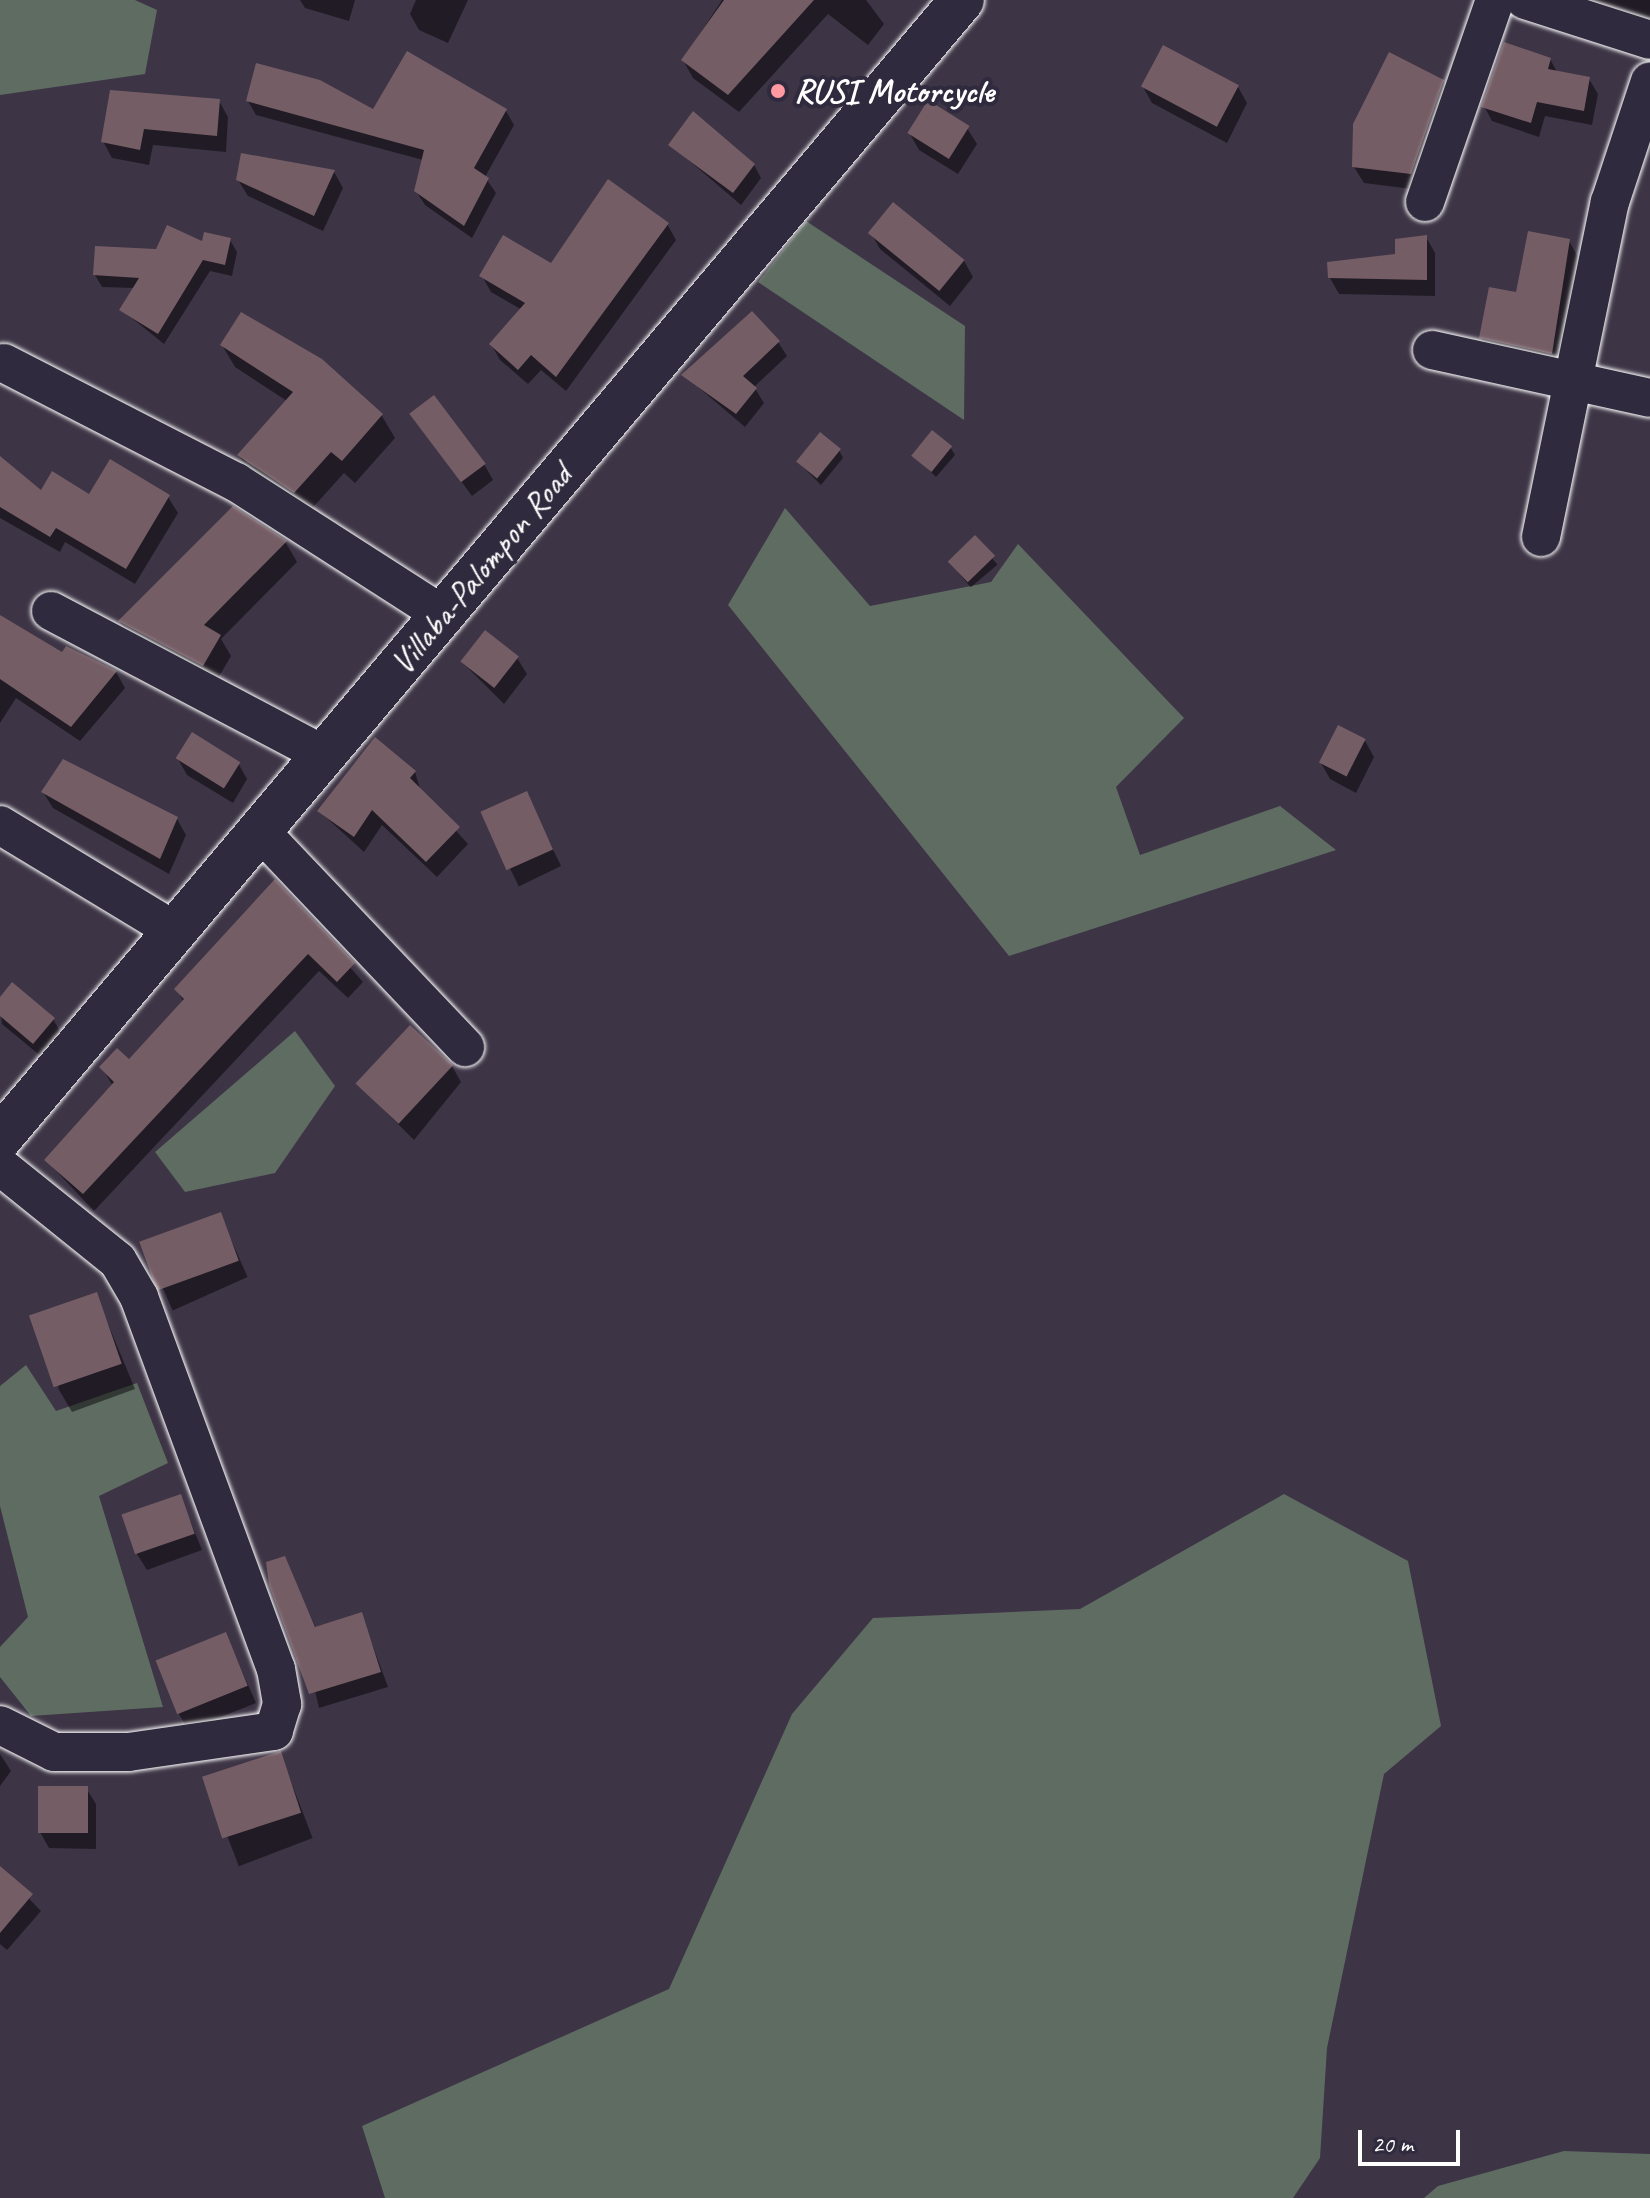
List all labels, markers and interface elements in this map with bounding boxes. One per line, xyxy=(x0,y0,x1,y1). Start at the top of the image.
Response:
place label: RUSI Motorcycle xyxy=(794,71,994,111)
marker: RUSI Motorcycle xyxy=(769,82,787,100)
street label: Villaba-Palompon Road xyxy=(381,456,581,682)
scale bar xyxy=(1362,2114,1464,2164)
text: 20 m xyxy=(1372,2129,1413,2159)

